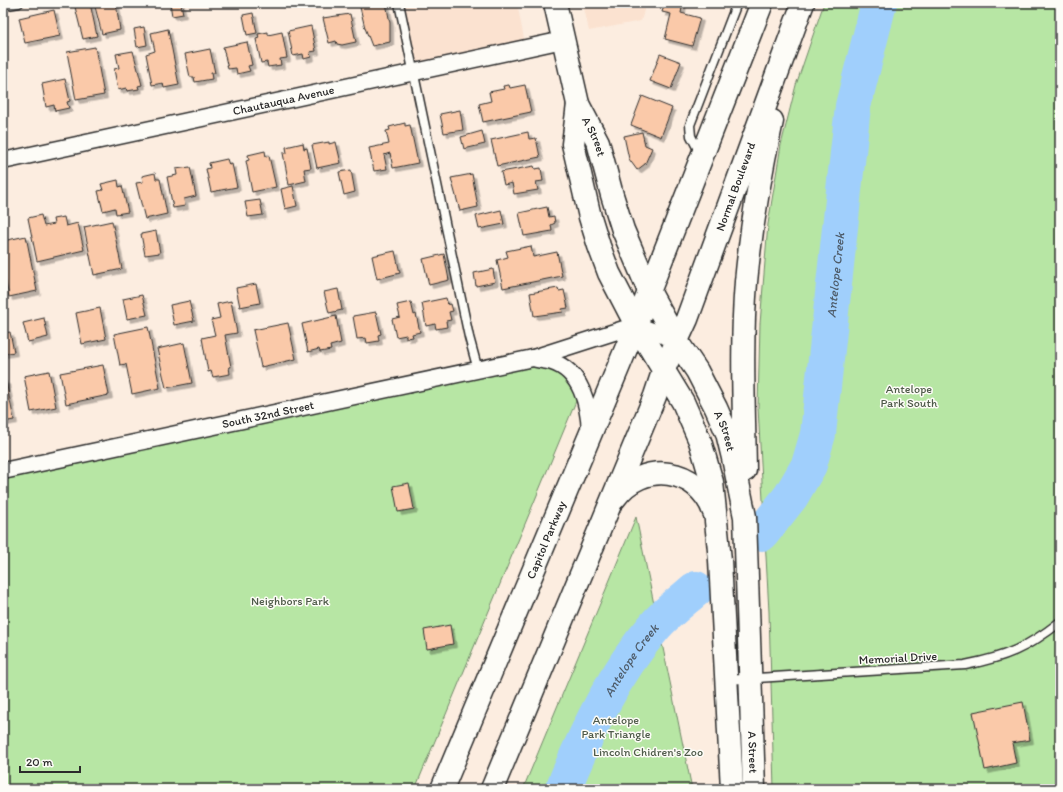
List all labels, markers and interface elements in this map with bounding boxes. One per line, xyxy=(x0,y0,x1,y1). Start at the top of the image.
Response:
street label: Chautauqua Avenue xyxy=(231,83,336,118)
street label: A Street xyxy=(579,114,609,158)
street label: Normal Boulevard xyxy=(713,140,758,233)
water label: Antelope Creek xyxy=(823,230,848,318)
park label: Antelope Park South xyxy=(881,382,938,410)
street label: South 32nd Street xyxy=(221,398,316,431)
street label: A Street xyxy=(711,408,738,453)
street label: Capitol Parkway xyxy=(524,498,569,581)
park label: Neighbors Park xyxy=(251,594,330,608)
water label: Antelope Creek xyxy=(601,620,662,700)
street label: Memorial Drive xyxy=(858,649,938,667)
park label: Antelope Park Triangle xyxy=(581,713,651,741)
street label: A Street xyxy=(745,731,760,774)
park label: Lincoln Chidren's Zoo xyxy=(593,745,703,759)
scale bar xyxy=(20,748,80,774)
text: 20 m xyxy=(26,755,53,769)

